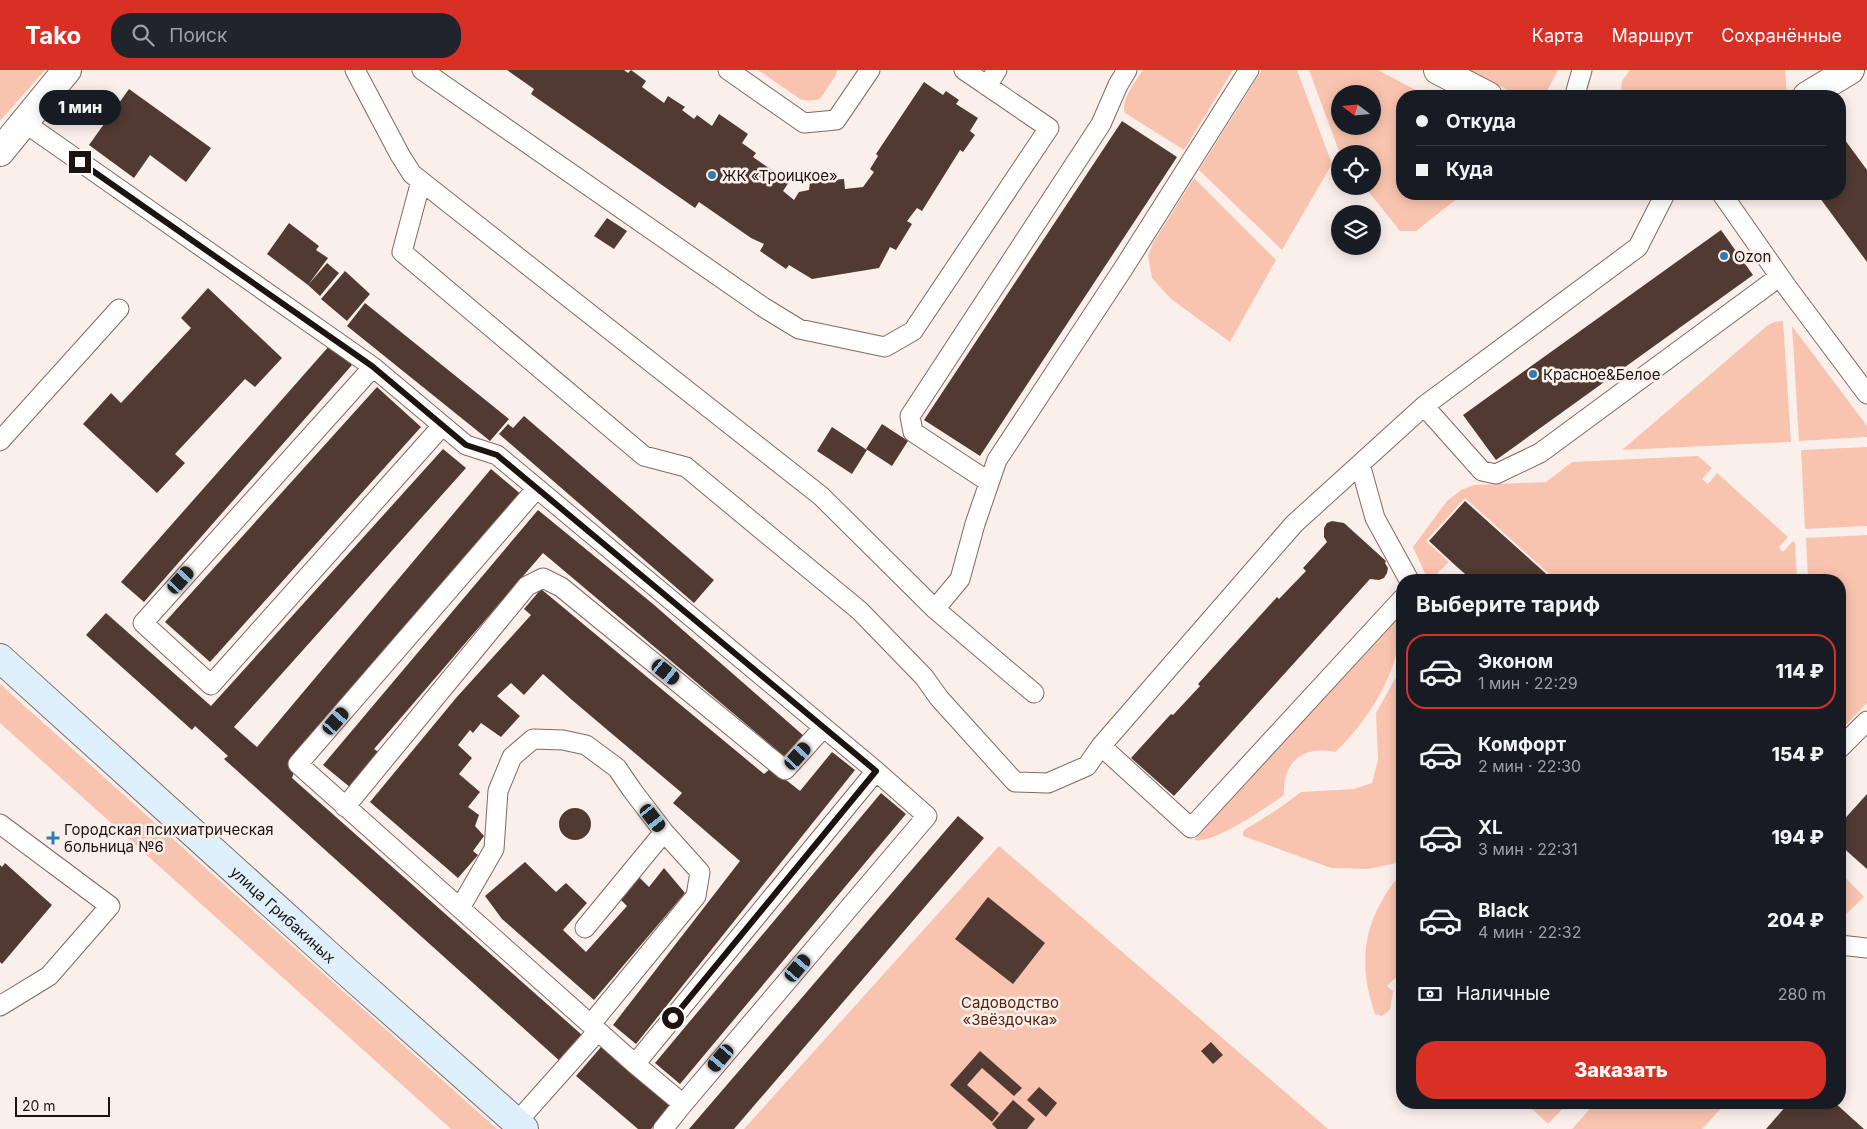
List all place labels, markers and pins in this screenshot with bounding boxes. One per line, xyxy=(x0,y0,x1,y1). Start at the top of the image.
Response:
place label: ЖК «Троицкое» xyxy=(722,166,838,185)
marker: ЖК «Троицкое» xyxy=(706,169,718,181)
place label: Ozon xyxy=(1734,247,1771,266)
marker: Ozon xyxy=(1718,250,1730,262)
place label: Красное&Белое xyxy=(1543,365,1660,384)
marker: Красное&Белое xyxy=(1527,368,1539,380)
place label: Городская психиатрическая больница №6 xyxy=(64,820,274,856)
marker: Городская психиатрическая больница №6 xyxy=(46,831,60,845)

